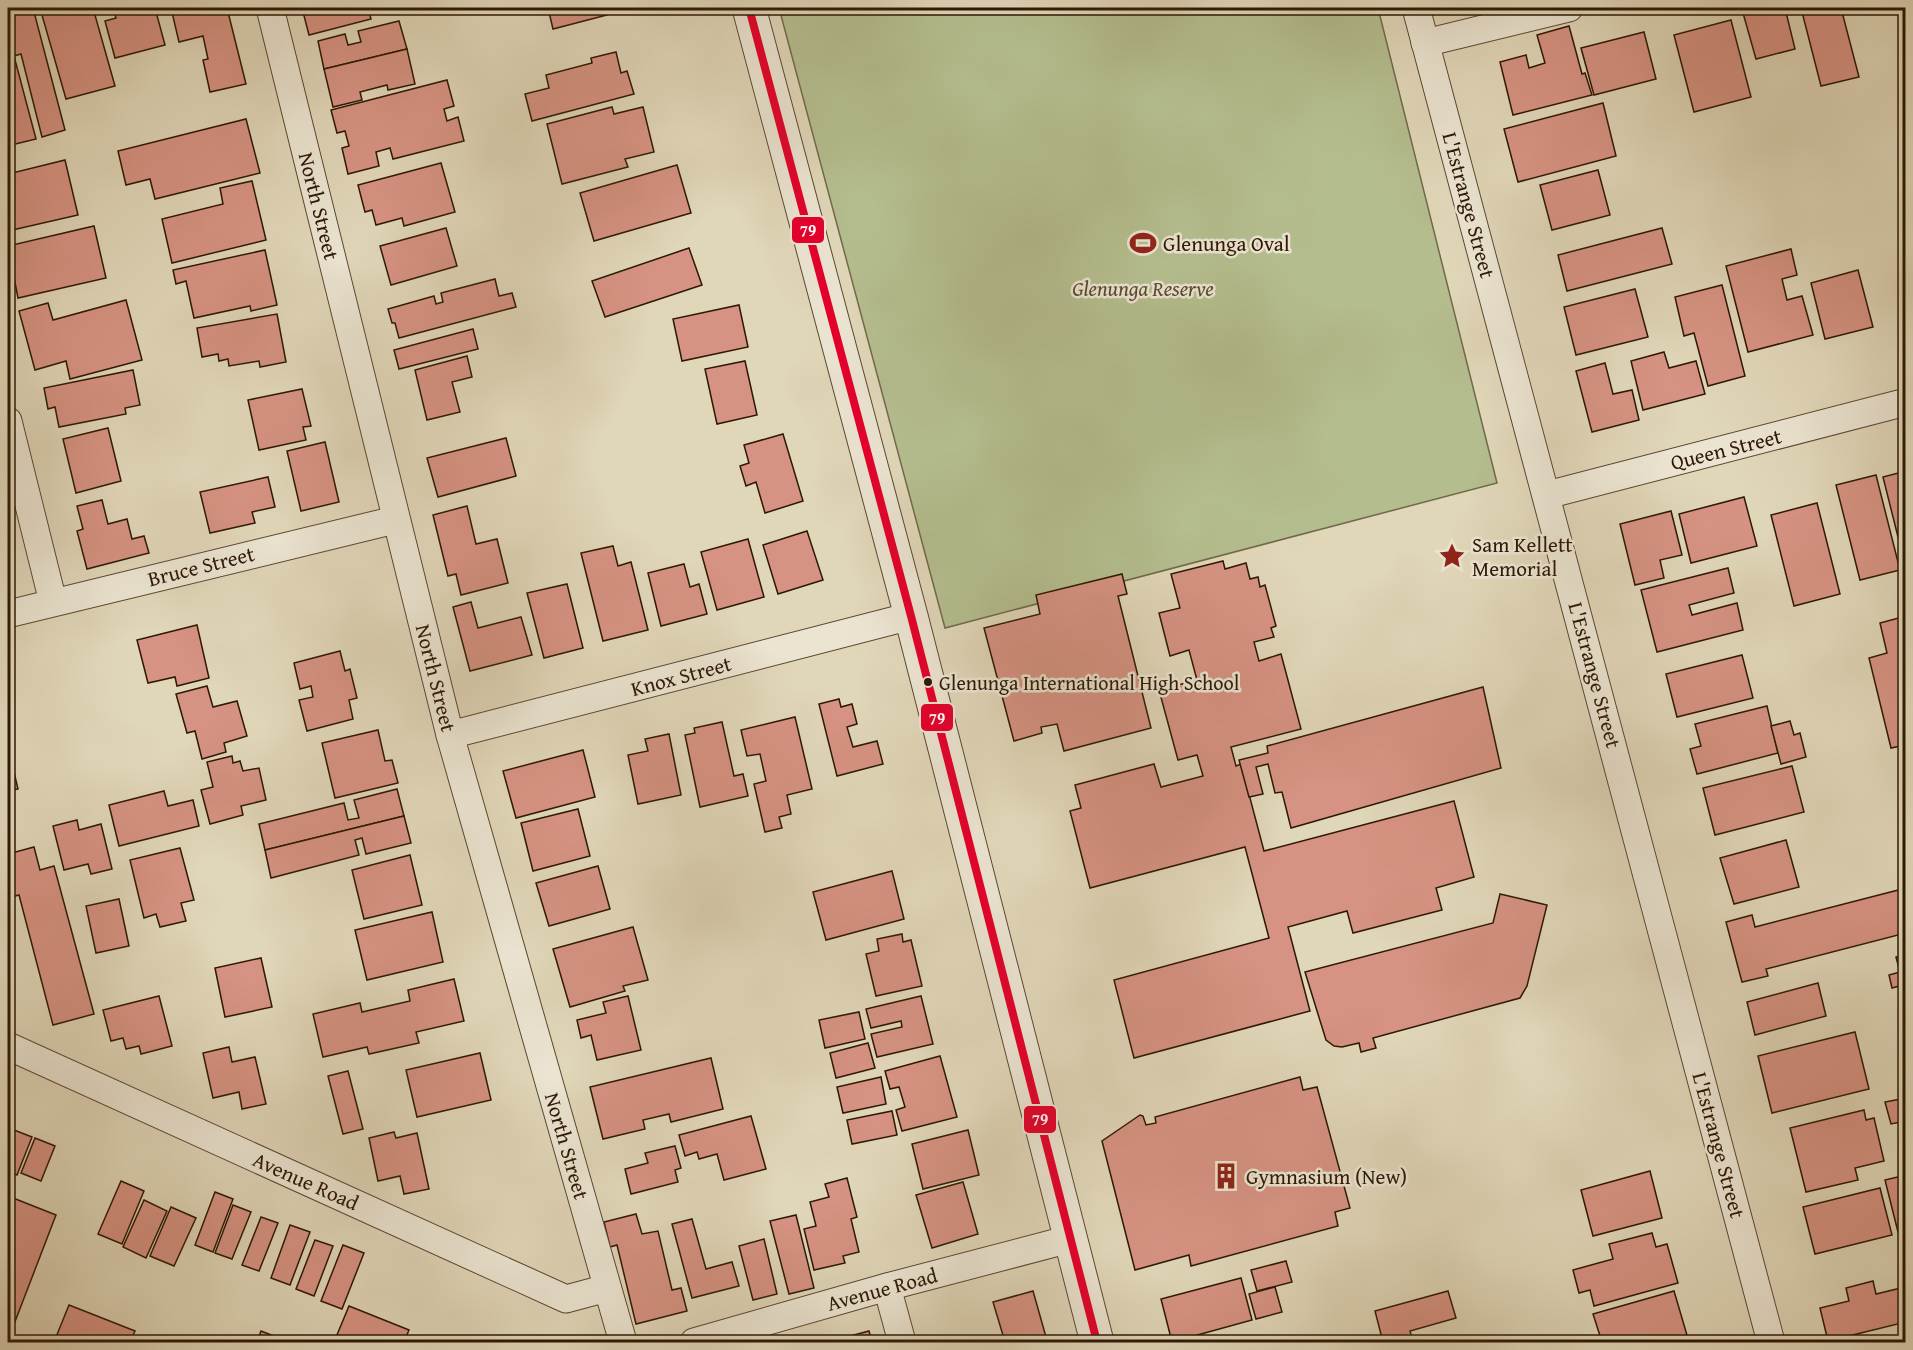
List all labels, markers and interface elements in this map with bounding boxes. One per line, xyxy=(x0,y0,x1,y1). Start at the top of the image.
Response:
street label: L'Estrange Street xyxy=(1435,128,1504,282)
street label: North Street xyxy=(291,149,347,264)
line badge: 79 xyxy=(791,216,825,244)
text: 79 xyxy=(800,218,816,242)
sports icon: Glenunga Oval xyxy=(1128,228,1158,258)
place label: Glenunga Oval xyxy=(1163,228,1290,259)
park label: Glenunga Reserve xyxy=(1072,273,1214,304)
street label: Queen Street xyxy=(1667,420,1785,478)
place label: Sam Kellett Memorial xyxy=(1472,529,1573,584)
street label: Bruce Street xyxy=(144,538,258,594)
place icon: Sam Kellett Memorial xyxy=(1437,541,1467,571)
street label: L'Estrange Street xyxy=(1561,598,1630,752)
street label: North Street xyxy=(408,621,464,736)
street label: Knox Street xyxy=(627,648,735,704)
place label: Glenunga International High School xyxy=(939,668,1240,697)
marker: Glenunga International High School xyxy=(922,676,934,688)
line badge: 79 xyxy=(920,703,954,732)
text: 79 xyxy=(929,706,945,730)
street label: L'Estrange Street xyxy=(1685,1068,1754,1222)
street label: North Street xyxy=(537,1089,597,1204)
line badge: 79 xyxy=(1023,1105,1057,1134)
text: 79 xyxy=(1032,1107,1048,1131)
street label: Avenue Road xyxy=(248,1144,365,1218)
building icon: Gymnasium (New) xyxy=(1211,1161,1241,1191)
place label: Gymnasium (New) xyxy=(1246,1161,1407,1192)
street label: Avenue Road xyxy=(823,1259,941,1319)

